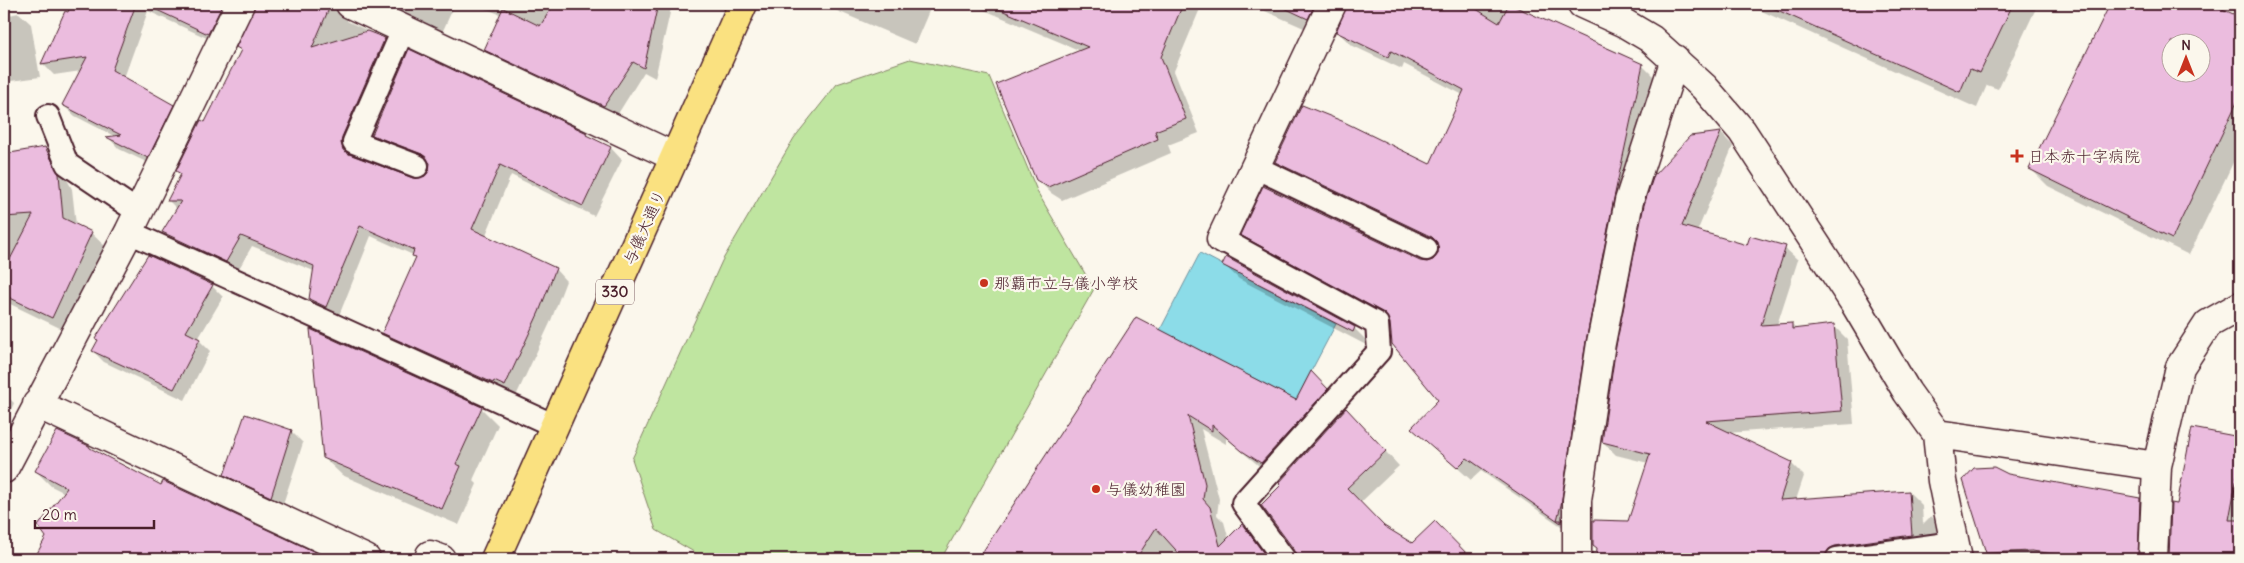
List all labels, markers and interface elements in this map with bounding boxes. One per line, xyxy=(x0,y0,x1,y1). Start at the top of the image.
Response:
north arrow xyxy=(2162,32,2212,82)
text: N xyxy=(2181,36,2191,54)
place label: 日本赤十字病院 xyxy=(2028,146,2140,166)
marker: 日本赤十字病院 xyxy=(2010,149,2024,163)
street label: 与儀大通り xyxy=(619,186,669,268)
place label: 那覇市立与儀小学校 xyxy=(994,273,1138,293)
marker: 那覇市立与儀小学校 xyxy=(978,277,990,289)
road number: 330 xyxy=(596,280,634,304)
place label: 与儀幼稚園 xyxy=(1106,479,1186,499)
marker: 与儀幼稚園 xyxy=(1090,483,1102,495)
scale bar xyxy=(35,498,154,530)
text: 20 m xyxy=(42,505,77,524)

